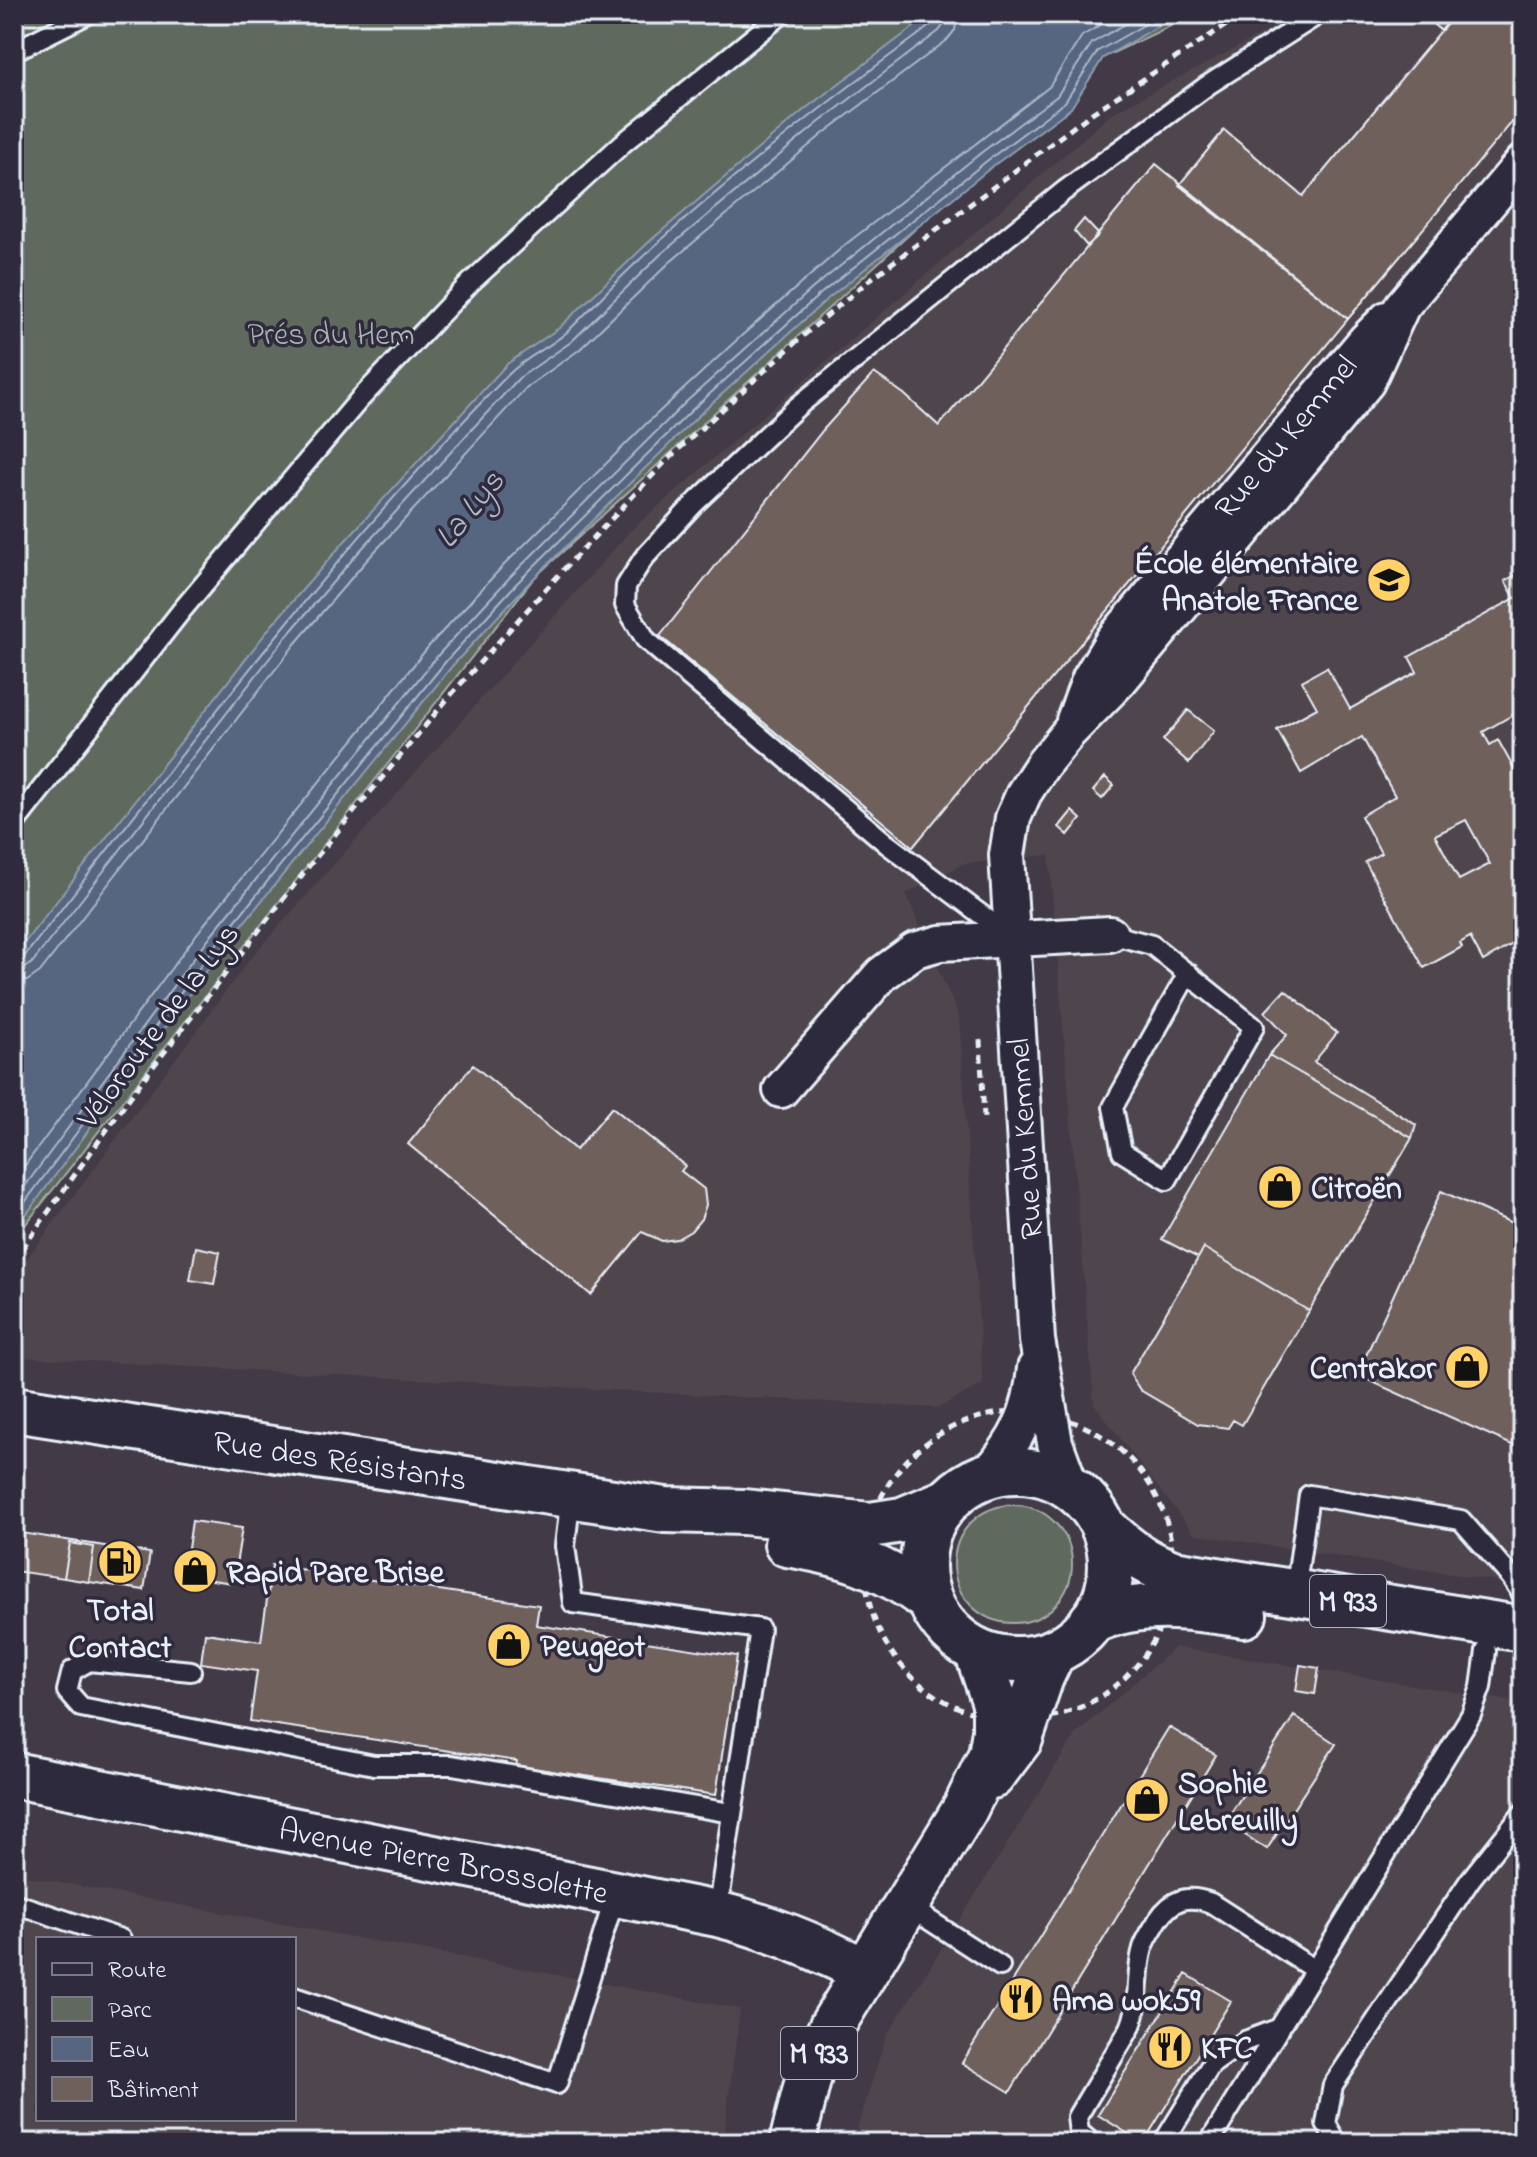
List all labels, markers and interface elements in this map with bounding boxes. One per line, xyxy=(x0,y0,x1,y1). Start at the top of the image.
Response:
park label: Prés du Hem xyxy=(247,313,415,360)
street label: Rue du Kemmel xyxy=(1205,346,1371,531)
water label: La Lys xyxy=(424,460,519,561)
place label: École élémentaire Anatole France xyxy=(1134,542,1360,626)
school or university icon: École élémentaire Anatole France xyxy=(1365,556,1413,604)
street label: Véloroute de la Lys xyxy=(66,915,253,1140)
street label: Rue du Kemmel xyxy=(997,1037,1058,1241)
shop icon: Citroën xyxy=(1256,1163,1304,1211)
place label: Citroën xyxy=(1311,1167,1402,1214)
shop icon: Centrakor xyxy=(1443,1343,1491,1391)
place label: Centrakor xyxy=(1310,1347,1437,1394)
street label: Rue des Résistants xyxy=(209,1420,470,1506)
fuel station icon: Total Contact xyxy=(96,1538,144,1586)
shop icon: Rapid Pare Brise xyxy=(171,1547,219,1595)
place label: Rapid Pare Brise xyxy=(226,1551,446,1598)
road number: M 933 xyxy=(1310,1575,1386,1627)
place label: Total Contact xyxy=(69,1589,172,1673)
shop icon: Peugeot xyxy=(485,1621,533,1669)
place label: Peugeot xyxy=(540,1625,646,1673)
place label: Sophie Lebreuilly xyxy=(1178,1762,1298,1847)
shop icon: Sophie Lebreuilly xyxy=(1123,1776,1171,1824)
street label: Avenue Pierre Brossolette xyxy=(274,1808,612,1919)
legend xyxy=(36,1937,296,2121)
text: Route xyxy=(108,1954,166,1989)
restaurant icon: Ama wok59 xyxy=(997,1975,1045,2023)
place label: Ama wok59 xyxy=(1052,1979,1200,2026)
text: Parc xyxy=(108,1994,152,2029)
restaurant icon: KFC xyxy=(1146,2023,1194,2071)
road number: M 933 xyxy=(781,2027,857,2079)
place label: KFC xyxy=(1201,2027,1253,2074)
text: Eau xyxy=(108,2034,149,2069)
text: Bâtiment xyxy=(107,2074,199,2109)

